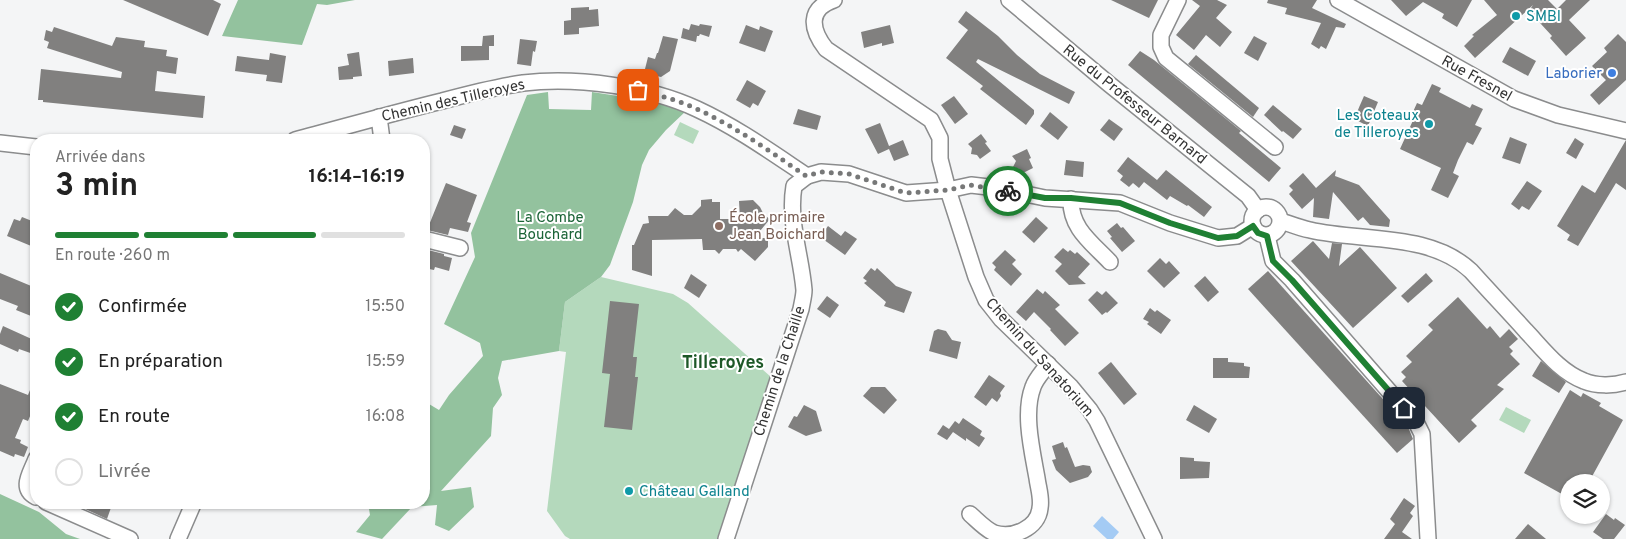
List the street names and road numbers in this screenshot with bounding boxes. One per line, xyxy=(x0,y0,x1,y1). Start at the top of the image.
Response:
street label: Rue du Professeur Barnard xyxy=(1058,41,1210,169)
street label: Rue Fresnel xyxy=(1438,52,1515,107)
street label: Chemin des Tilleroyes xyxy=(380,76,527,127)
street label: Chemin du Sanatorium xyxy=(981,295,1097,421)
street label: Chemin de la Chaille xyxy=(750,304,811,439)

